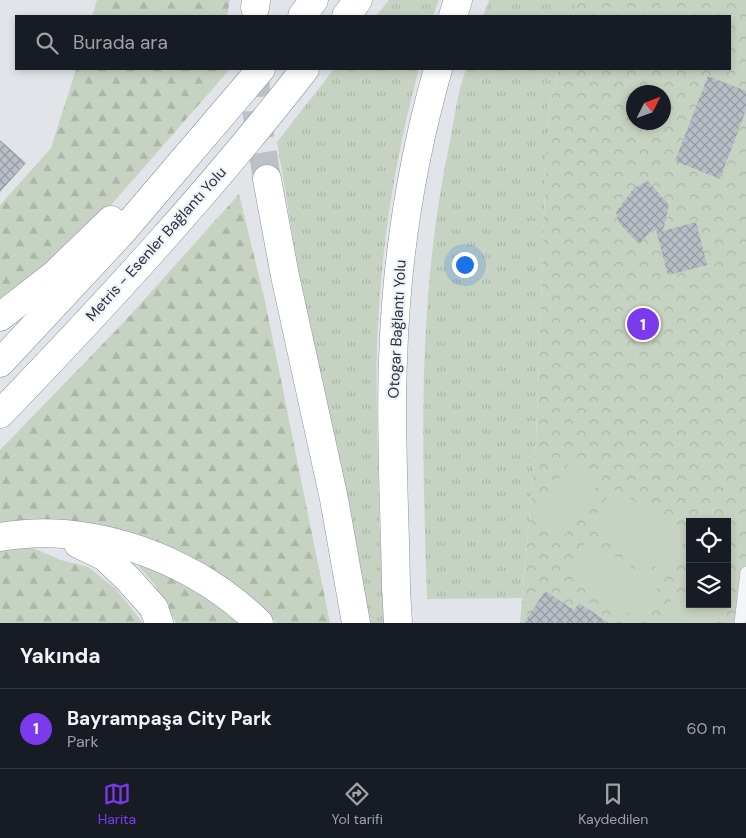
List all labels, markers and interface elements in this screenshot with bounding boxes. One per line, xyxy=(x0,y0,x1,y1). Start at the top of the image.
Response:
search box xyxy=(15,15,731,70)
icon: search xyxy=(33,29,61,57)
text: Burada ara xyxy=(73,30,168,55)
north arrow xyxy=(626,85,671,130)
street label: Metris - Esenler Bağlantı Yolu xyxy=(81,163,231,325)
your location xyxy=(452,252,478,278)
street label: Otogar Bağlantı Yolu xyxy=(383,259,411,399)
pin: 1 xyxy=(627,305,659,343)
map controls xyxy=(686,518,731,608)
button: locate xyxy=(686,518,731,563)
button: layers xyxy=(686,563,731,608)
text: Yakında xyxy=(20,642,101,670)
text: Bayrampaşa City Park xyxy=(67,706,272,731)
text: 1 xyxy=(33,718,39,739)
text: 60 m xyxy=(686,718,726,739)
text: Park xyxy=(67,731,99,752)
tab: Harita xyxy=(98,780,136,828)
tab: Yol tarifi xyxy=(332,780,383,828)
tab: Kaydedilen xyxy=(578,780,648,828)

